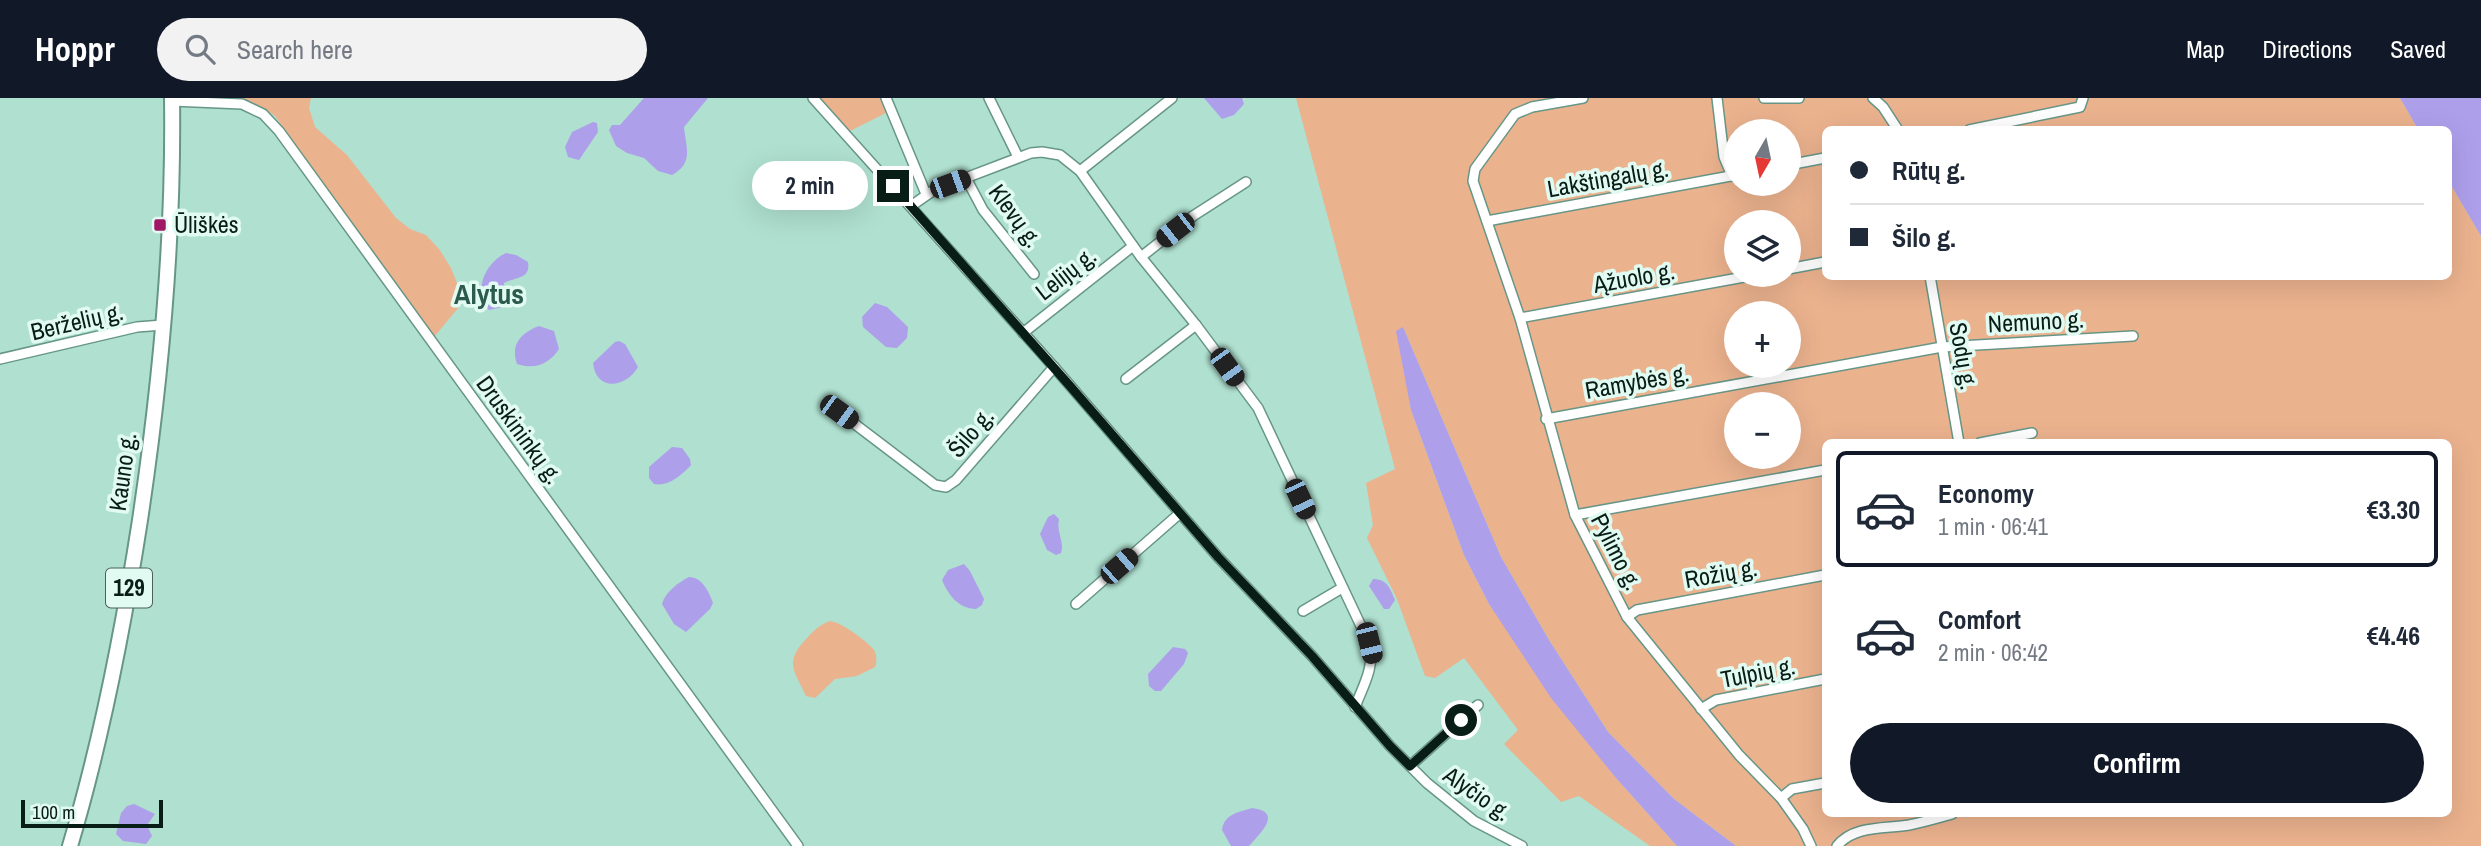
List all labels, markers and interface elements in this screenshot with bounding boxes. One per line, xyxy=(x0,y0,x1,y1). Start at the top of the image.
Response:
search box xyxy=(157,18,647,81)
text: Hoppr xyxy=(35,27,115,71)
icon: search xyxy=(181,30,219,68)
text: Search here xyxy=(237,32,353,67)
text: Map xyxy=(2186,33,2224,65)
text: Directions xyxy=(2262,33,2352,65)
text: Saved xyxy=(2390,33,2446,65)
north arrow xyxy=(1724,119,1801,196)
map controls xyxy=(1724,119,1801,469)
street label: Lakštingalų g. xyxy=(1545,152,1671,204)
text: Rūtų g. xyxy=(1892,153,1965,188)
callout: 2 min xyxy=(753,162,868,210)
car xyxy=(927,167,974,201)
text: 2 min xyxy=(785,170,835,201)
route end xyxy=(877,170,909,202)
street label: Klevų g. xyxy=(982,177,1050,254)
place label: Ūliškės xyxy=(174,208,239,240)
car xyxy=(1152,209,1199,251)
button: layers xyxy=(1724,210,1801,287)
marker: Ūliškės xyxy=(152,217,168,233)
text: Šilo g. xyxy=(1892,220,1956,255)
street label: Lelijų g. xyxy=(1028,239,1102,307)
street label: Ąžuolo g. xyxy=(1590,254,1677,300)
district label: Alytus xyxy=(454,275,524,313)
street label: Berželių g. xyxy=(27,295,126,347)
button: + xyxy=(1724,301,1801,378)
street label: Nemuno g. xyxy=(1987,303,2085,339)
street label: Sodų g. xyxy=(1942,320,1986,392)
car xyxy=(1207,344,1248,390)
street label: Ramybės g. xyxy=(1582,356,1691,406)
street label: Druskininkų g. xyxy=(470,369,570,490)
car xyxy=(816,391,863,433)
button: − xyxy=(1724,392,1801,469)
street label: Šilo g. xyxy=(940,401,1001,464)
street label: Kauno g. xyxy=(101,431,143,513)
car xyxy=(1282,476,1319,522)
text: Economy xyxy=(1938,476,2034,511)
icon: car xyxy=(1854,478,1917,541)
text: €3.30 xyxy=(2367,492,2420,527)
street label: Pylimo g. xyxy=(1584,508,1650,595)
text: 1 min · 06:41 xyxy=(1938,511,2048,542)
car xyxy=(1097,544,1142,588)
street label: Rožių g. xyxy=(1682,551,1760,595)
road number: 129 xyxy=(106,568,152,608)
text: Comfort xyxy=(1938,602,2021,637)
icon: car xyxy=(1854,604,1917,667)
text: €4.46 xyxy=(2367,618,2420,653)
car xyxy=(1354,620,1385,666)
text: 2 min · 06:42 xyxy=(1938,637,2048,668)
street label: Tulpių g. xyxy=(1718,649,1798,695)
route start xyxy=(1445,704,1477,736)
button: Confirm xyxy=(1850,723,2424,803)
street label: Alyčio g. xyxy=(1437,758,1518,828)
scale bar xyxy=(21,797,163,829)
text: 100 m xyxy=(32,799,75,825)

